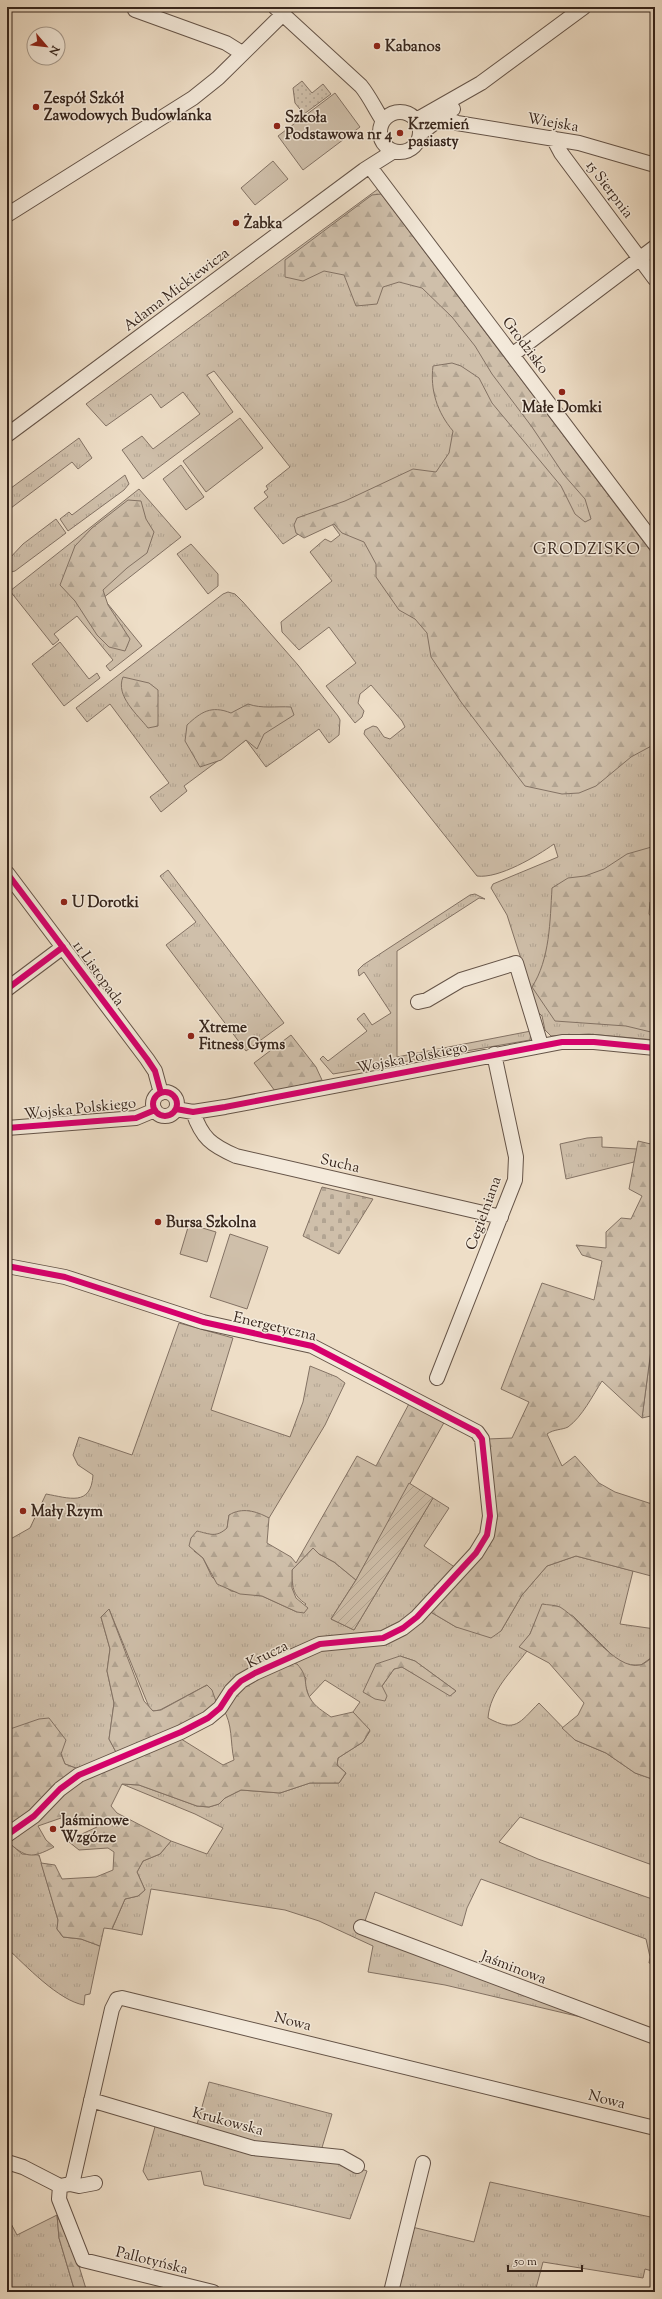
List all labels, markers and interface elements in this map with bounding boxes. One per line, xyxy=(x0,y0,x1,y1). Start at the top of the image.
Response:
north arrow xyxy=(26,26,66,66)
place label: Kabanos xyxy=(385,37,441,58)
marker: Kabanos xyxy=(372,41,382,51)
text: N xyxy=(45,42,64,58)
place label: Zespół Szkół Zawodowych Budowlanka xyxy=(44,89,212,127)
marker: Zespół Szkół Zawodowych Budowlanka xyxy=(31,102,41,112)
place label: Szkoła Podstawowa nr 4 xyxy=(285,108,393,146)
street label: Wiejska xyxy=(525,109,580,138)
place label: Krzemień pasiasty xyxy=(408,115,469,153)
marker: Szkoła Podstawowa nr 4 xyxy=(272,121,282,131)
marker: Krzemień pasiasty xyxy=(395,128,405,138)
street label: 15 Sierpnia xyxy=(580,157,638,223)
place label: Żabka xyxy=(244,212,283,235)
marker: Żabka xyxy=(231,218,241,228)
street label: Adama Mickiewicza xyxy=(120,243,234,337)
street label: Grodzisko xyxy=(496,313,553,379)
marker: Małe Domki xyxy=(557,387,567,397)
place label: Małe Domki xyxy=(522,398,603,419)
district label: GRODZISKO xyxy=(533,539,641,562)
place label: U Dorotki xyxy=(72,893,140,914)
marker: U Dorotki xyxy=(59,897,69,907)
street label: 11 Listopada xyxy=(67,937,129,1011)
place label: Xtreme Fitness Gyms xyxy=(199,1018,285,1056)
marker: Xtreme Fitness Gyms xyxy=(186,1031,196,1041)
street label: Wojska Polskiego xyxy=(355,1037,469,1080)
street label: Wojska Polskiego xyxy=(23,1093,137,1126)
street label: Sucha xyxy=(318,1150,362,1179)
street label: Cegielniana xyxy=(461,1174,507,1253)
place label: Bursa Szkolna xyxy=(166,1213,256,1234)
marker: Bursa Szkolna xyxy=(153,1217,163,1227)
street label: Energetyczna xyxy=(231,1308,319,1347)
place label: Mały Rzym xyxy=(31,1502,103,1523)
marker: Mały Rzym xyxy=(18,1506,28,1516)
street label: Krucza xyxy=(243,1636,292,1674)
place label: Jaśminowe Wzgórze xyxy=(60,1811,129,1849)
marker: Jaśminowe Wzgórze xyxy=(48,1824,58,1834)
street label: Jaśminowa xyxy=(477,1946,549,1990)
street label: Nowa xyxy=(272,2008,314,2037)
street label: Nowa xyxy=(586,2086,628,2115)
street label: Krukowska xyxy=(190,2103,266,2142)
street label: Pallotyńska xyxy=(113,2242,190,2281)
scale bar xyxy=(508,2247,582,2273)
text: 50 m xyxy=(513,2253,537,2271)

